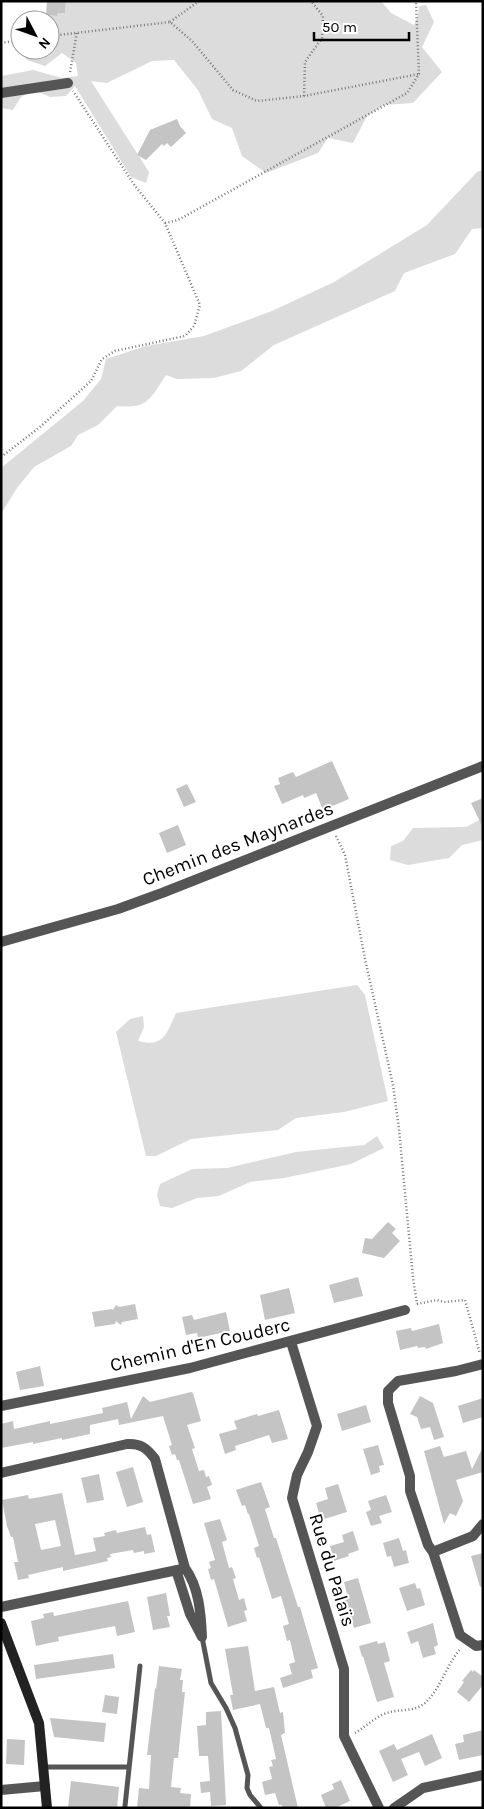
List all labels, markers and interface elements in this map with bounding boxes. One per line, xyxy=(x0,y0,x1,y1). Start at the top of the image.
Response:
north arrow xyxy=(10,10,60,60)
scale bar xyxy=(314,10,409,42)
text: 50 m xyxy=(322,18,357,36)
text: N xyxy=(35,34,54,53)
street label: Chemin des Maynardes xyxy=(139,797,337,891)
street label: Chemin d'En Couderc xyxy=(108,1314,292,1376)
street label: Rue du Palaïs xyxy=(304,1511,360,1629)

